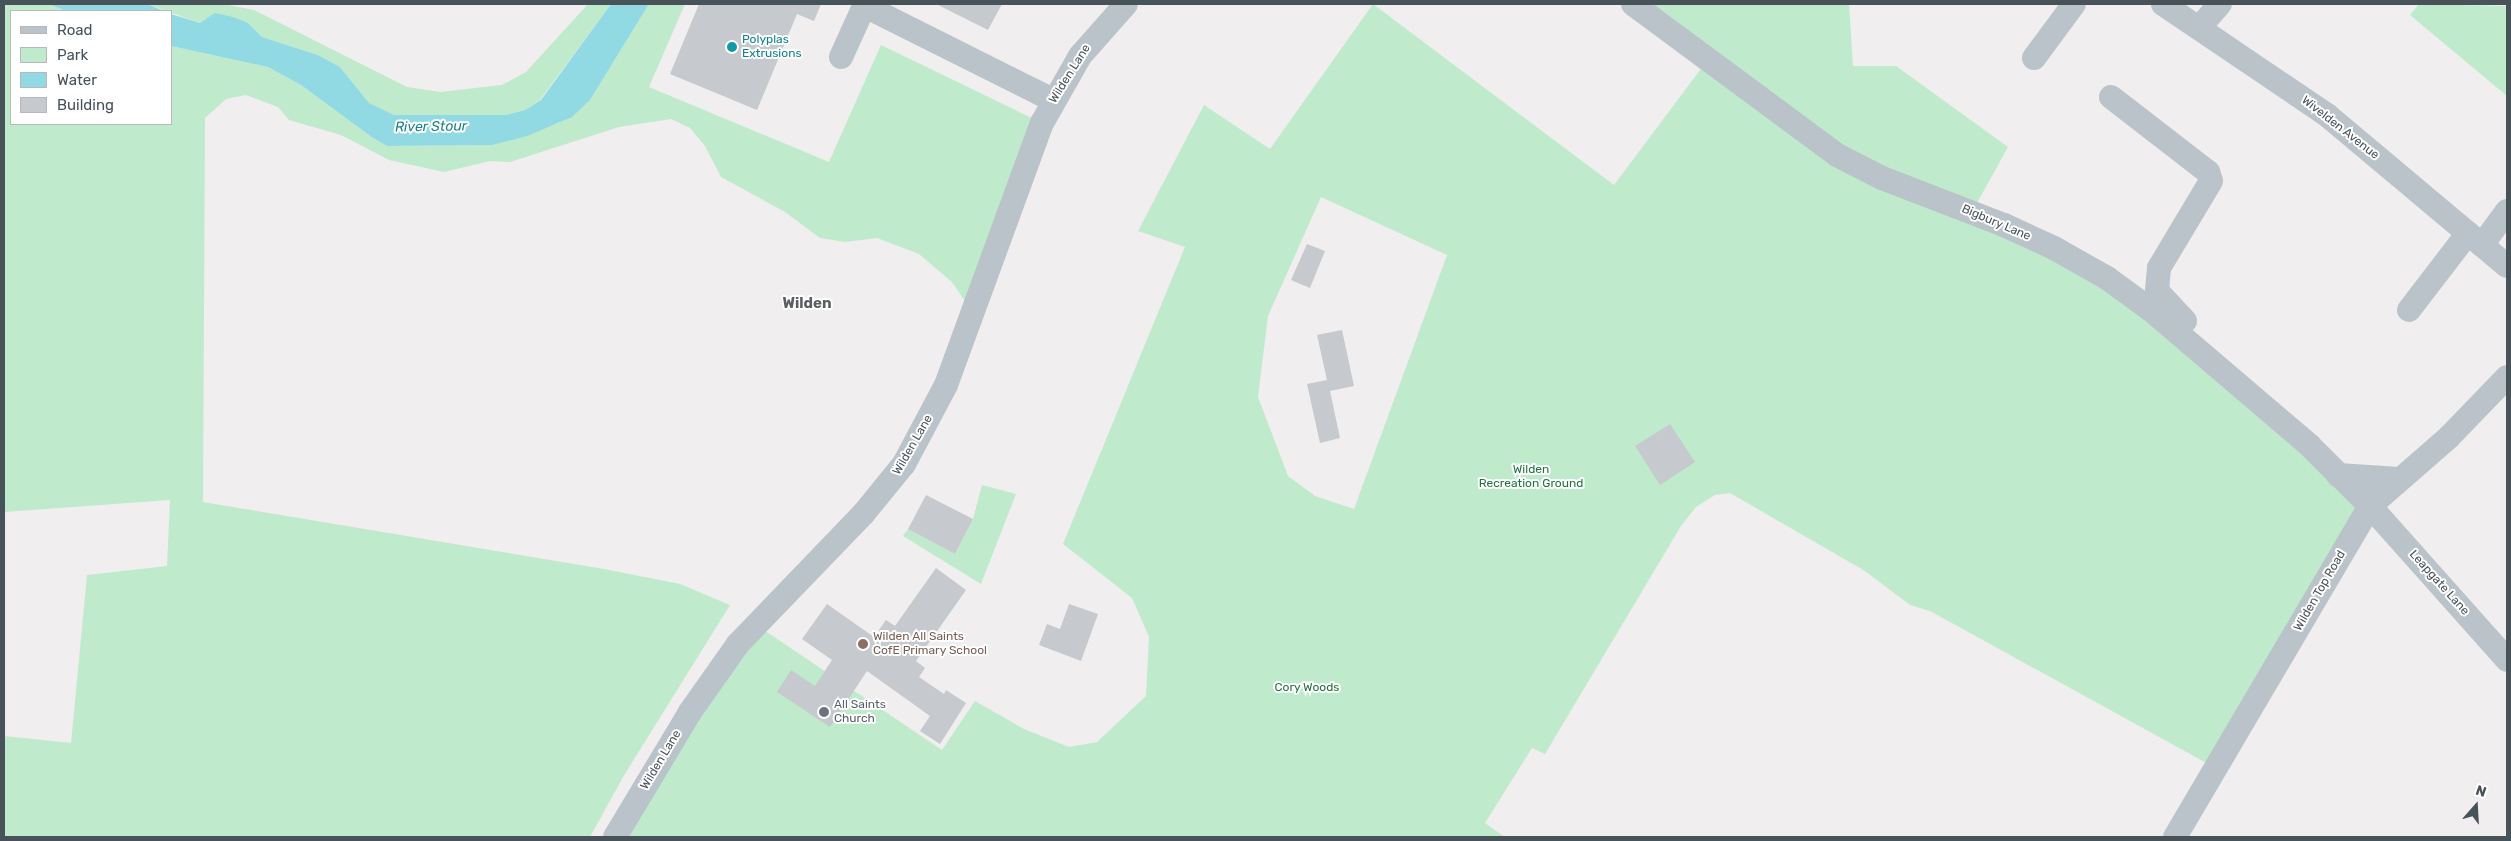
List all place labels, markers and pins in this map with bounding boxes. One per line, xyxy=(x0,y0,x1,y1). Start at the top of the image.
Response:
place label: Polyplas Extrusions xyxy=(742,33,802,61)
marker: Polyplas Extrusions xyxy=(726,41,738,53)
place label: Wilden All Saints CofE Primary School xyxy=(873,630,987,658)
marker: Wilden All Saints CofE Primary School xyxy=(857,638,869,650)
place label: All Saints Church xyxy=(834,698,886,726)
marker: All Saints Church xyxy=(818,706,830,718)

